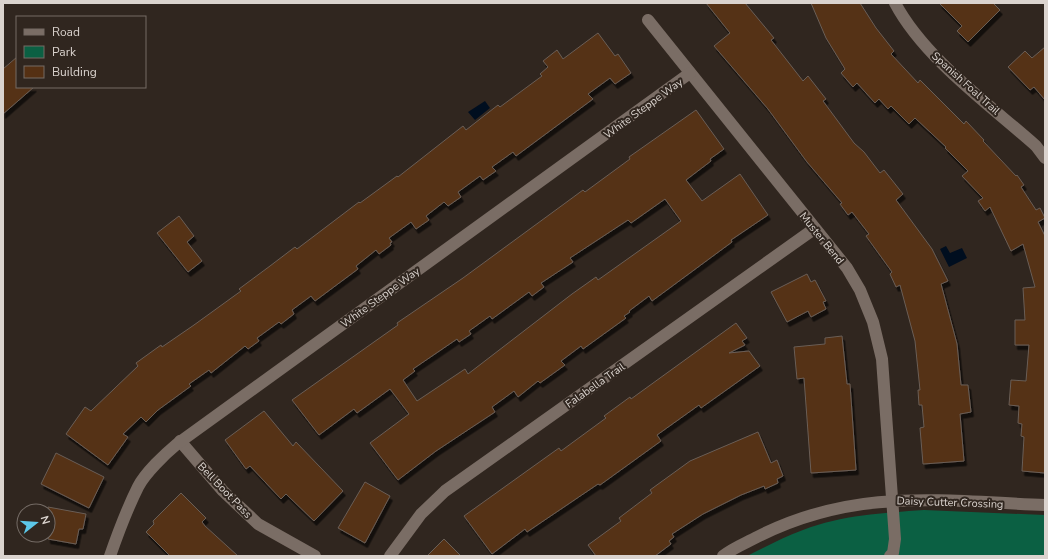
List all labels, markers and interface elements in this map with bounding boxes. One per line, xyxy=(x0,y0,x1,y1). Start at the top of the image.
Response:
legend xyxy=(16,16,146,88)
text: Road xyxy=(52,24,80,40)
text: Park xyxy=(52,44,77,60)
street label: Spanish Foal Trail xyxy=(928,49,1004,119)
text: Building xyxy=(52,64,97,80)
street label: White Steppe Way xyxy=(601,74,686,142)
street label: Muster Bend xyxy=(796,209,847,268)
street label: White Steppe Way xyxy=(338,263,423,331)
street label: Falabella Trail xyxy=(563,359,629,411)
street label: Bell Boot Pass xyxy=(194,459,255,521)
street label: Daisy Cutter Crossing xyxy=(896,493,1004,512)
north arrow xyxy=(16,503,56,543)
text: N xyxy=(37,514,53,526)

